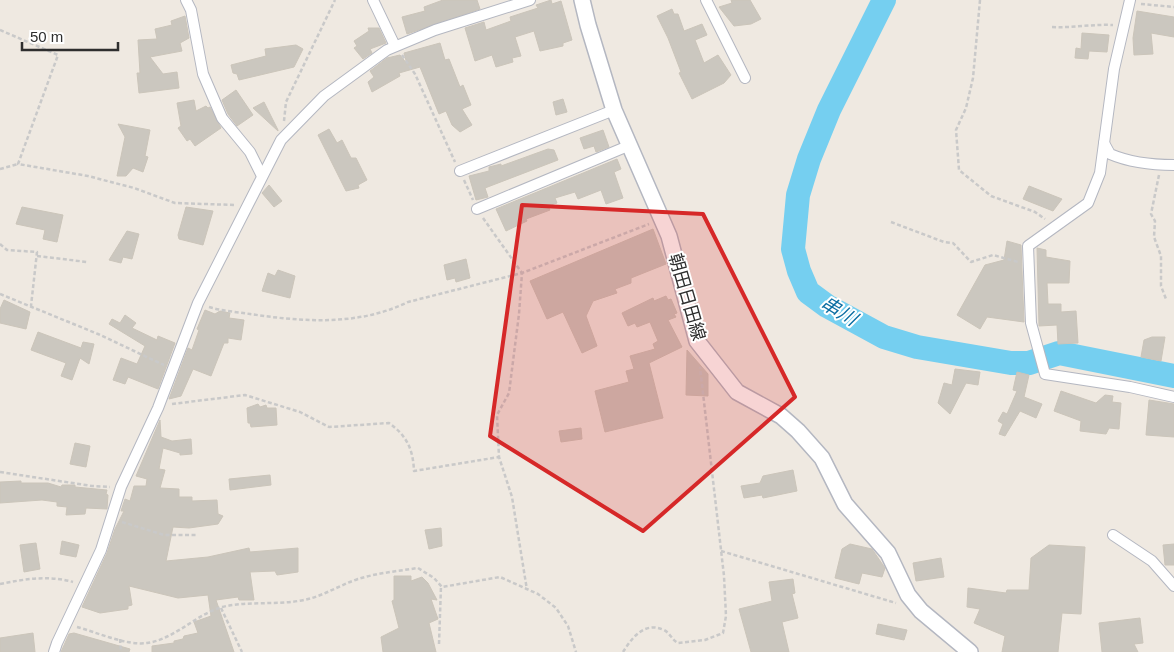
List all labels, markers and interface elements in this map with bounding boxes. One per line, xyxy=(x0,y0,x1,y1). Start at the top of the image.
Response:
scale bar xyxy=(22,20,119,52)
text: 50 m xyxy=(30,28,63,45)
street label: 朝田日田線 xyxy=(665,251,709,343)
water label: 串川 xyxy=(817,292,862,331)

